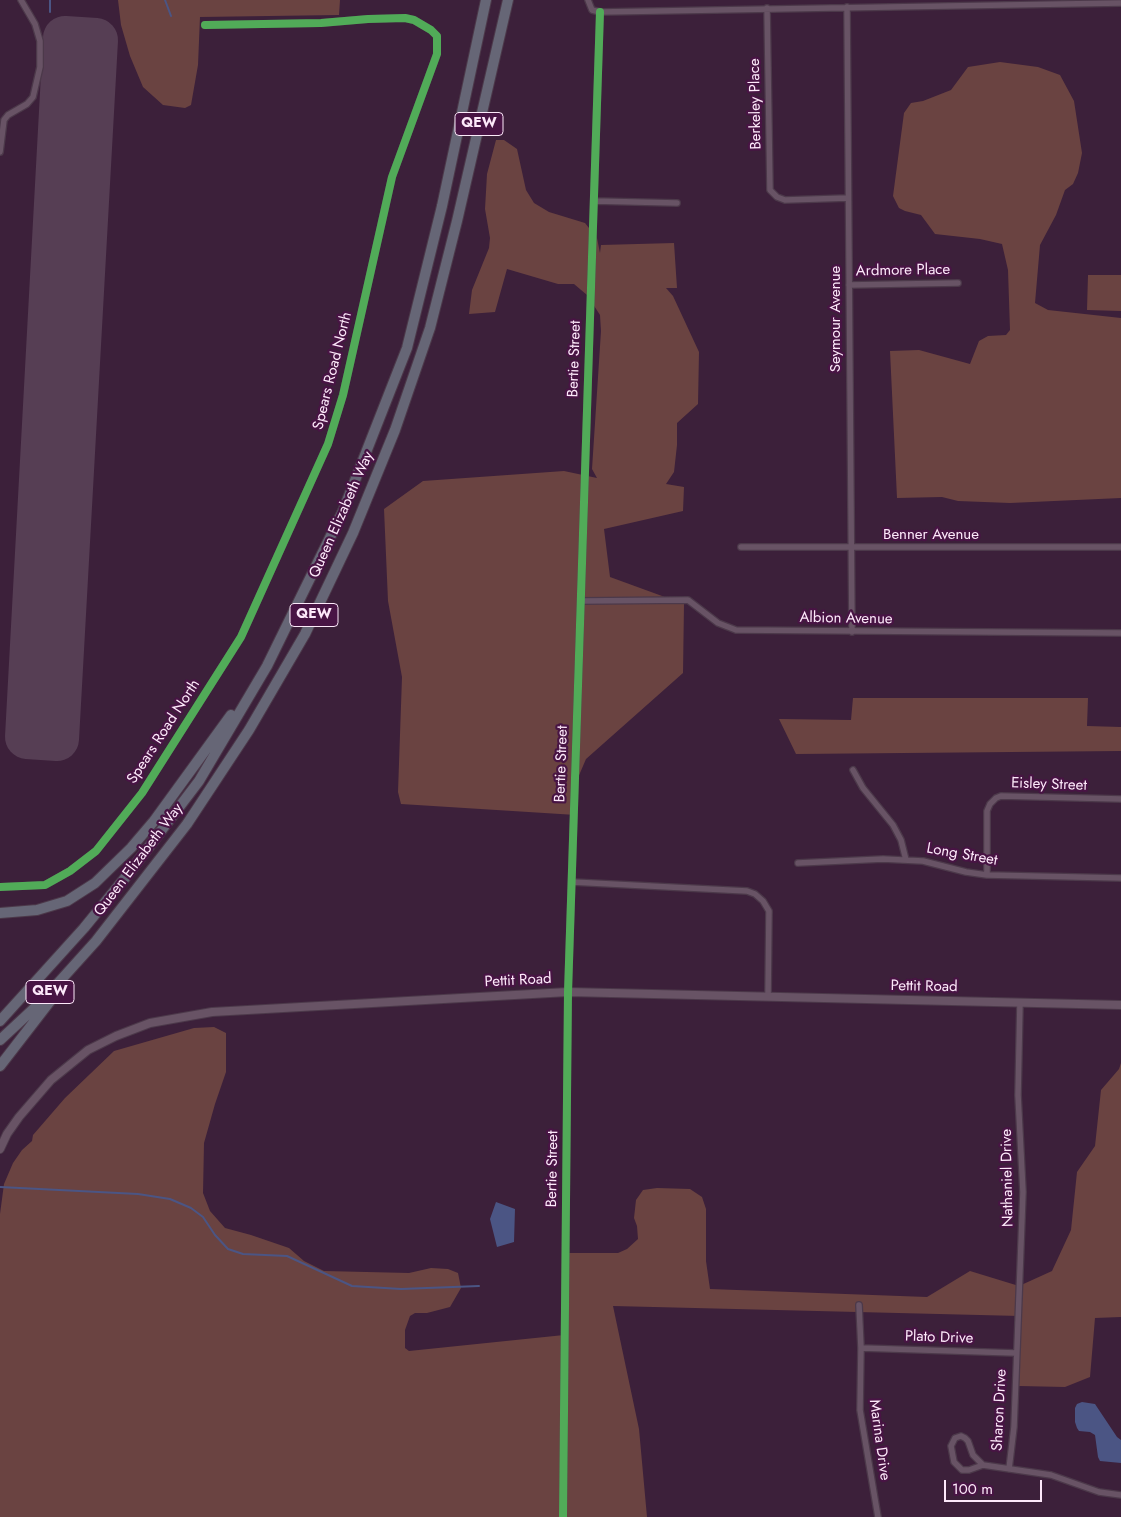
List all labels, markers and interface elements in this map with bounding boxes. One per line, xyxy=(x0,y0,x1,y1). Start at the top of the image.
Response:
street label: Berkeley Place xyxy=(746,58,766,150)
road number: QEW xyxy=(455,112,503,136)
street label: Ardmore Place xyxy=(856,261,950,281)
street label: Seymour Avenue xyxy=(827,266,845,372)
street label: Spears Road North xyxy=(310,310,356,432)
street label: Bertie Street xyxy=(565,320,585,398)
street label: Queen Elizabeth Way xyxy=(306,449,378,581)
street label: Benner Avenue xyxy=(883,526,979,544)
road number: QEW xyxy=(290,604,338,626)
street label: Albion Avenue xyxy=(799,609,893,629)
street label: Spears Road North xyxy=(124,676,204,788)
street label: Bertie Street xyxy=(552,725,572,803)
street label: Eisley Street xyxy=(1011,775,1087,795)
street label: Queen Elizabeth Way xyxy=(91,800,187,920)
street label: Long Street xyxy=(925,840,999,870)
street label: Pettit Road xyxy=(484,970,552,992)
street label: Pettit Road xyxy=(890,977,958,997)
road number: QEW xyxy=(26,980,74,1004)
street label: Nathaniel Drive xyxy=(998,1129,1018,1227)
street label: Bertie Street xyxy=(543,1130,563,1208)
street label: Plato Drive xyxy=(904,1328,974,1348)
street label: Sharon Drive xyxy=(989,1369,1011,1451)
street label: Marina Drive xyxy=(864,1398,894,1482)
scale bar xyxy=(946,1470,1044,1502)
text: 100 m xyxy=(952,1478,993,1500)

